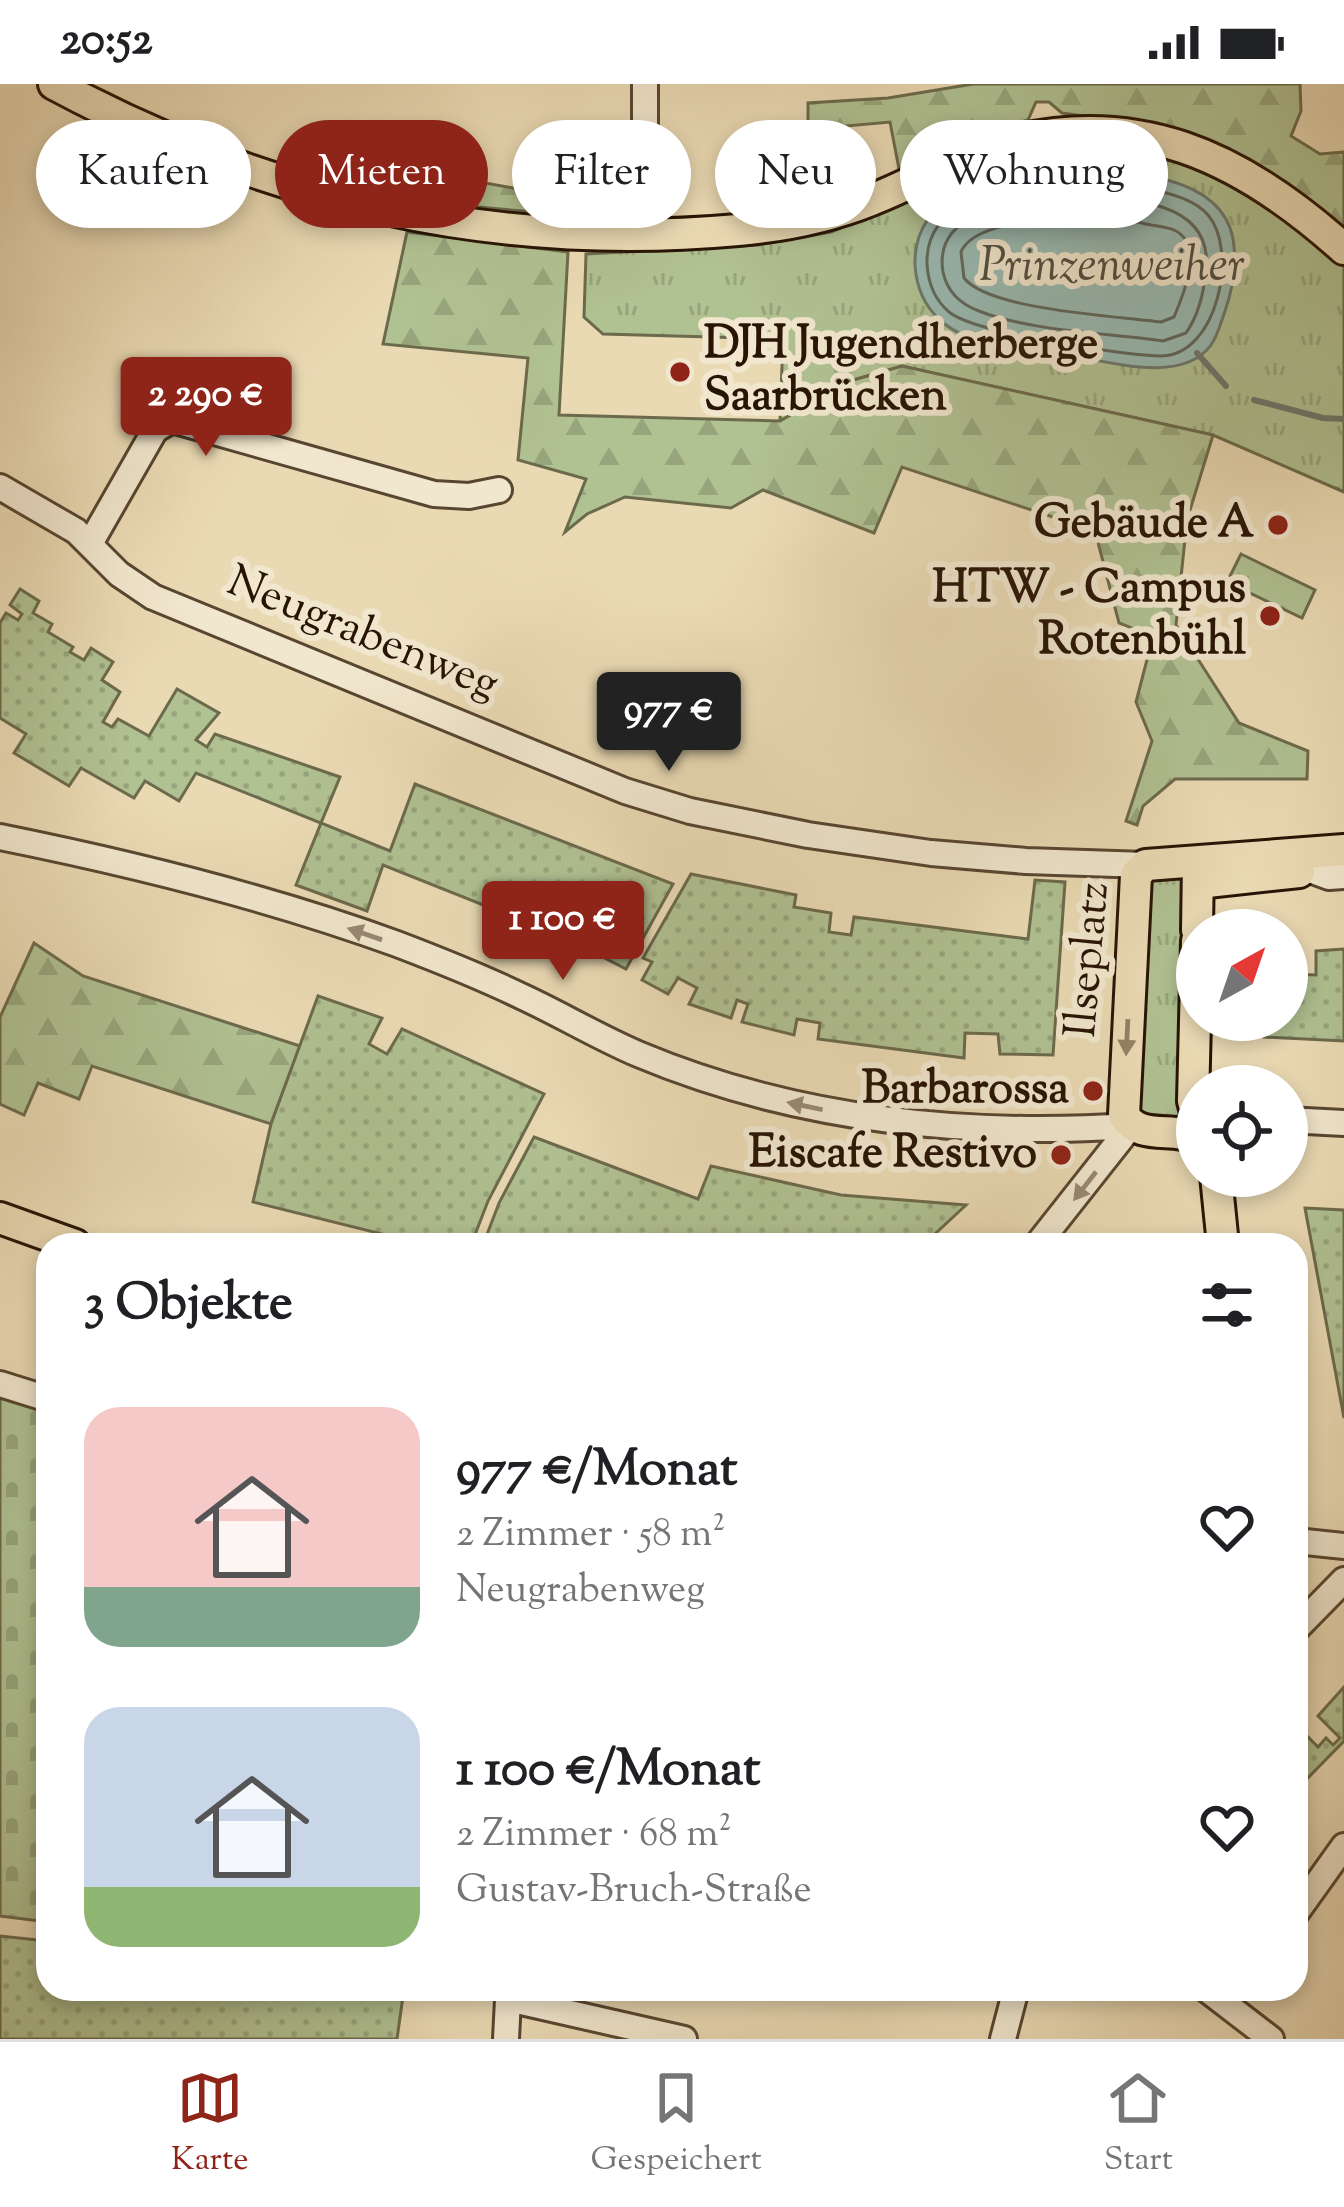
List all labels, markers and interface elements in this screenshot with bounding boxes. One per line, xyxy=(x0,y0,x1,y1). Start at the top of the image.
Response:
text: 20:52 xyxy=(60,10,153,75)
chip: Kaufen xyxy=(36,120,251,228)
chip: Mieten xyxy=(275,120,488,228)
chip: Filter xyxy=(512,120,691,228)
chip: Neu xyxy=(715,120,876,228)
chip: Wohnung xyxy=(900,120,1168,228)
water label: Prinzenweiher xyxy=(979,233,1245,302)
place label: DJH Jugendherberge Saarbrücken xyxy=(704,314,1098,431)
pin: 2 290 € xyxy=(95,357,317,459)
marker: DJH Jugendherberge Saarbrücken xyxy=(667,359,693,385)
text: 2 290 € xyxy=(148,368,264,424)
place label: Gebäude A xyxy=(1034,493,1254,558)
marker: Gebäude A xyxy=(1265,512,1291,538)
street label: Neugrabenweg xyxy=(217,551,507,719)
place label: HTW - Campus Rotenbühl xyxy=(933,558,1246,675)
marker: HTW - Campus Rotenbühl xyxy=(1257,603,1283,629)
pin: 977 € xyxy=(585,672,753,774)
text: 977 € xyxy=(624,683,714,739)
street label: Ilseplatz xyxy=(1051,880,1129,1040)
pin: 1 100 € xyxy=(452,881,674,983)
text: 1 100 € xyxy=(509,892,617,948)
north arrow xyxy=(1176,909,1308,1041)
map controls xyxy=(1176,909,1308,1197)
one-way arrow xyxy=(346,923,383,942)
one-way arrow xyxy=(1117,1019,1136,1057)
place label: Barbarossa xyxy=(862,1059,1069,1124)
button: locate xyxy=(1176,1065,1308,1197)
marker: Barbarossa xyxy=(1080,1078,1106,1104)
one-way arrow xyxy=(786,1096,824,1115)
place label: Eiscafe Restivo xyxy=(749,1123,1037,1188)
marker: Eiscafe Restivo xyxy=(1048,1142,1074,1168)
one-way arrow xyxy=(1073,1171,1098,1202)
text: 3 Objekte xyxy=(84,1269,293,1342)
icon: filters xyxy=(1194,1272,1260,1338)
text: 977 €/Monat xyxy=(456,1435,737,1508)
icon: home xyxy=(180,1455,324,1599)
icon: heart xyxy=(1194,1494,1260,1560)
text: 2 Zimmer · 58 m² xyxy=(456,1508,726,1564)
text: Neugrabenweg xyxy=(456,1564,705,1620)
text: 1 100 €/Monat xyxy=(456,1735,760,1808)
icon: home xyxy=(180,1755,324,1899)
icon: heart xyxy=(1194,1794,1260,1860)
text: 2 Zimmer · 68 m² xyxy=(456,1808,732,1864)
text: Gustav-Bruch-Straße xyxy=(456,1864,812,1920)
tab: Karte xyxy=(171,2065,249,2185)
tab: Gespeichert xyxy=(591,2065,762,2185)
tab: Start xyxy=(1104,2065,1173,2185)

